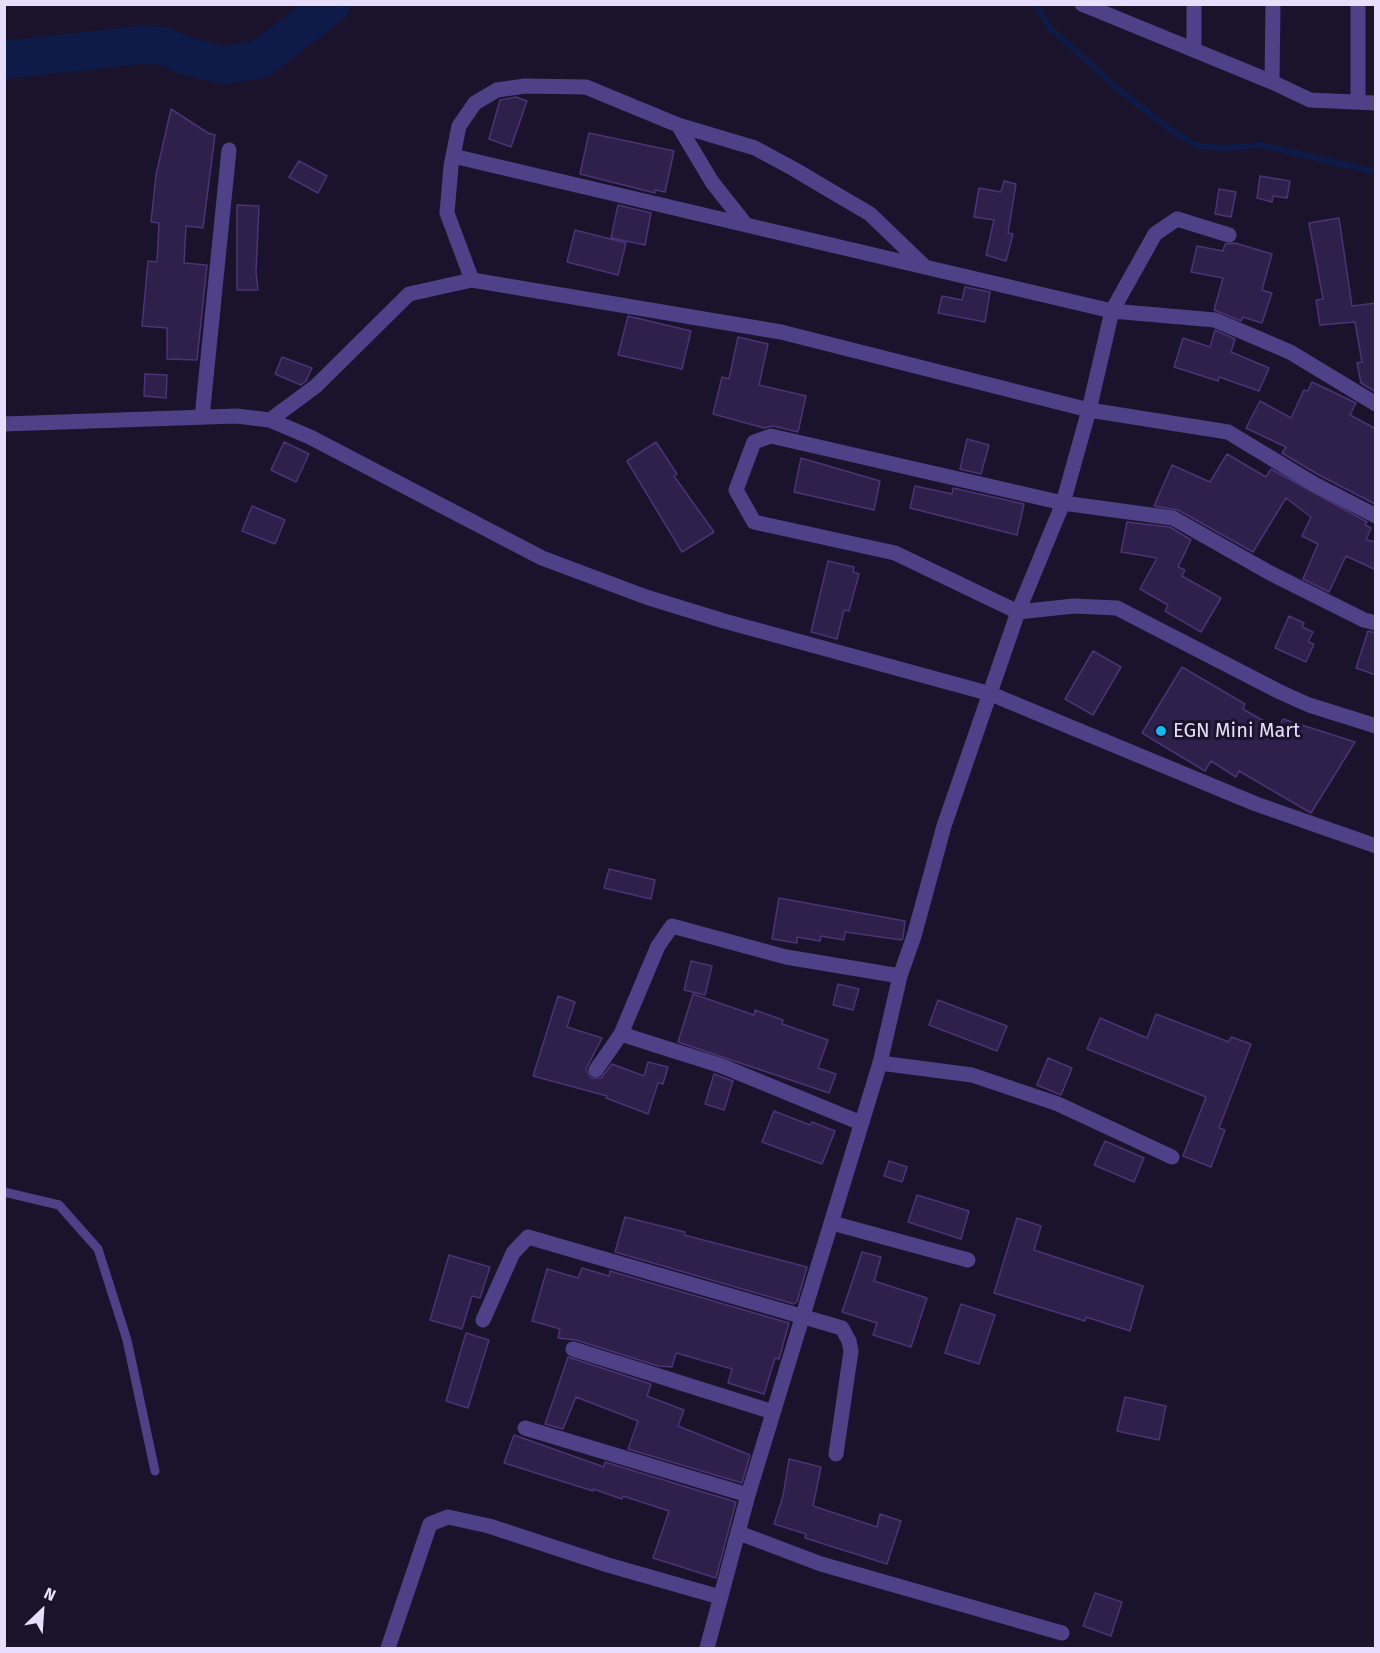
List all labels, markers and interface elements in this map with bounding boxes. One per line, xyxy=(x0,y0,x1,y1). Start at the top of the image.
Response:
place label: EGN Mini Mart xyxy=(1173,719,1300,743)
marker: EGN Mini Mart xyxy=(1154,724,1168,738)
north arrow xyxy=(12,1581,72,1641)
text: N xyxy=(41,1583,59,1605)

